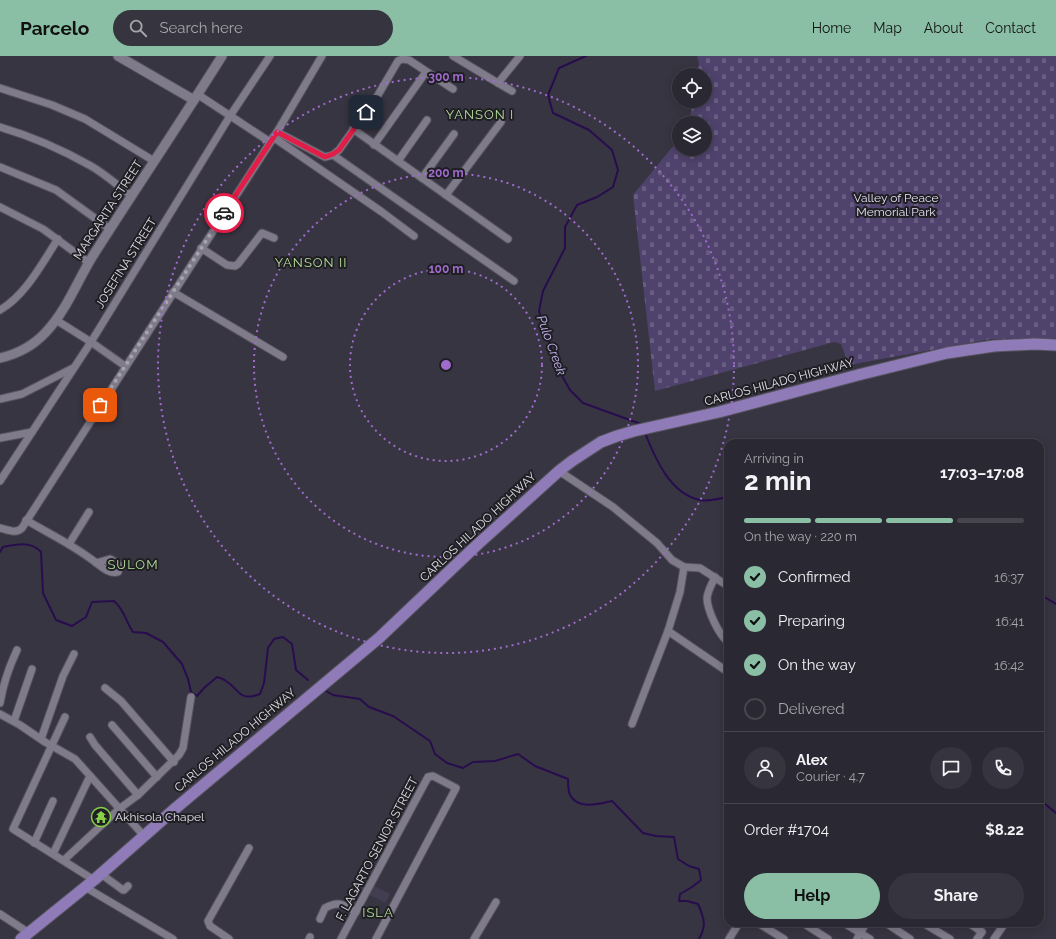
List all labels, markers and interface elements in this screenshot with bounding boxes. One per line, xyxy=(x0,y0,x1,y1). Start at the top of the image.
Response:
search box xyxy=(113,10,393,46)
text: Parcelo xyxy=(20,17,89,39)
icon: search xyxy=(127,17,149,39)
text: Search here xyxy=(159,19,243,37)
text: Home xyxy=(812,20,851,36)
text: Map xyxy=(873,20,902,36)
text: About xyxy=(924,20,963,36)
text: Contact xyxy=(985,20,1036,36)
map controls xyxy=(672,68,712,156)
button: locate xyxy=(672,68,712,108)
text: 300 m xyxy=(428,70,464,84)
pin xyxy=(349,95,383,129)
icon: home xyxy=(355,101,377,123)
district label: YANSON I xyxy=(446,107,514,122)
button: layers xyxy=(672,116,712,156)
street label: MARGARITA STREET xyxy=(71,157,146,262)
text: 200 m xyxy=(428,166,464,180)
park label: Valley of Peace Memorial Park xyxy=(854,191,939,219)
courier xyxy=(204,193,244,233)
icon: car xyxy=(213,202,235,224)
street label: JOSEFINA STREET xyxy=(93,215,160,311)
district label: YANSON II xyxy=(275,255,347,270)
text: 100 m xyxy=(429,262,463,276)
water label: Pulo Creek xyxy=(534,313,569,377)
street label: CARLOS HILADO HIGHWAY xyxy=(703,355,855,409)
centre of rings xyxy=(439,358,453,372)
pin xyxy=(83,388,117,422)
icon: bag xyxy=(89,394,111,416)
text: Arriving in xyxy=(744,451,804,466)
text: 17:03–17:08 xyxy=(940,464,1024,482)
text: 2 min xyxy=(744,466,811,496)
street label: CARLOS HILADO HIGHWAY xyxy=(417,469,539,585)
text: On the way · 220 m xyxy=(744,529,857,544)
district label: SULOM xyxy=(107,557,159,572)
icon: check xyxy=(744,566,766,588)
text: Confirmed xyxy=(778,568,851,586)
text: 16:37 xyxy=(994,570,1024,585)
icon: check xyxy=(744,610,766,632)
text: Preparing xyxy=(778,612,845,630)
text: 16:41 xyxy=(995,614,1024,629)
icon: check xyxy=(744,654,766,676)
text: On the way xyxy=(778,656,856,674)
text: 16:42 xyxy=(994,658,1024,673)
street label: CARLOS HILADO HIGHWAY xyxy=(172,685,299,795)
text: Delivered xyxy=(778,700,845,718)
button: person xyxy=(744,747,786,789)
button: chat xyxy=(930,747,972,789)
button: phone xyxy=(982,747,1024,789)
text: Alex xyxy=(796,751,827,769)
text: Courier · 4.7 xyxy=(796,769,865,784)
street label: F. LAGARTO SENIOR STREET xyxy=(333,774,421,923)
temple icon: Akhisola Chapel xyxy=(90,806,112,828)
place label: Akhisola Chapel xyxy=(115,810,205,824)
text: Order #1704 xyxy=(744,821,829,839)
text: $8.22 xyxy=(985,821,1024,839)
button: Help xyxy=(744,873,880,919)
button: Share xyxy=(888,873,1024,919)
district label: ISLA xyxy=(362,905,394,920)

